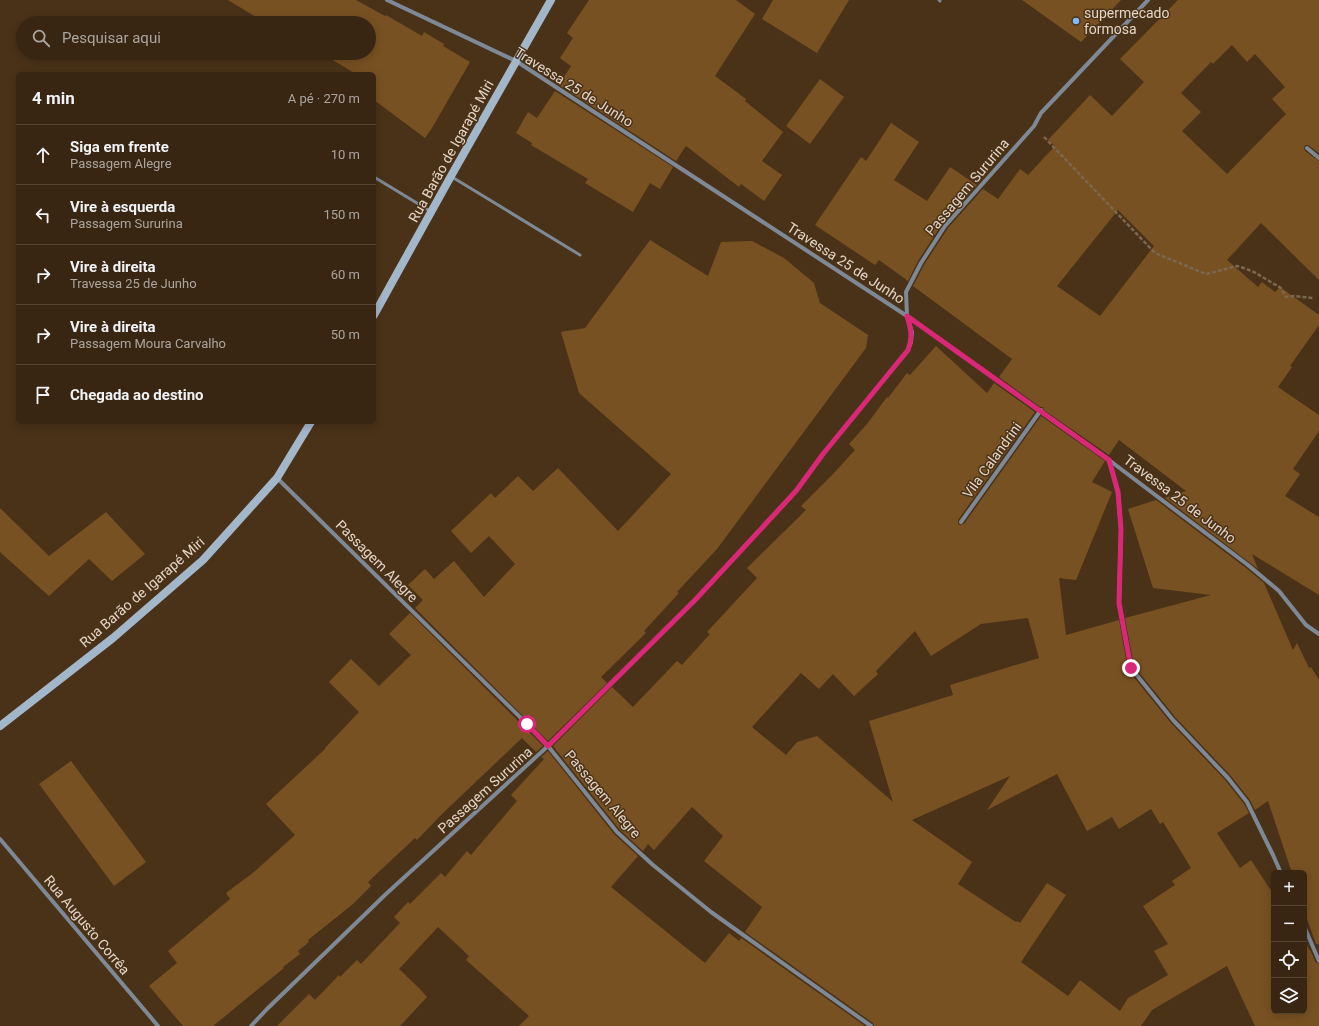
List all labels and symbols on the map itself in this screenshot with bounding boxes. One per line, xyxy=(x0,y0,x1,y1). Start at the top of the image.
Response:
place label: supermecado formosa xyxy=(1084,5,1170,37)
marker: supermecado formosa xyxy=(1071,16,1081,26)
street label: Travessa 25 de Junho xyxy=(512,44,636,130)
street label: Rua Barão de Igarapé Miri xyxy=(405,77,497,225)
street label: Passagem Sururina xyxy=(922,135,1012,239)
street label: Travessa 25 de Junho xyxy=(784,219,908,307)
street label: Vila Calandrini xyxy=(959,419,1025,501)
street label: Travessa 25 de Junho xyxy=(1121,452,1239,546)
street label: Passagem Alegre xyxy=(333,517,421,605)
street label: Rua Barão de Igarapé Miri xyxy=(76,533,208,651)
route end xyxy=(1122,659,1140,677)
route start xyxy=(518,715,536,733)
street label: Passagem Sururina xyxy=(435,743,535,837)
street label: Passagem Alegre xyxy=(562,747,644,841)
street label: Rua Augusto Corrêa xyxy=(41,872,133,978)

